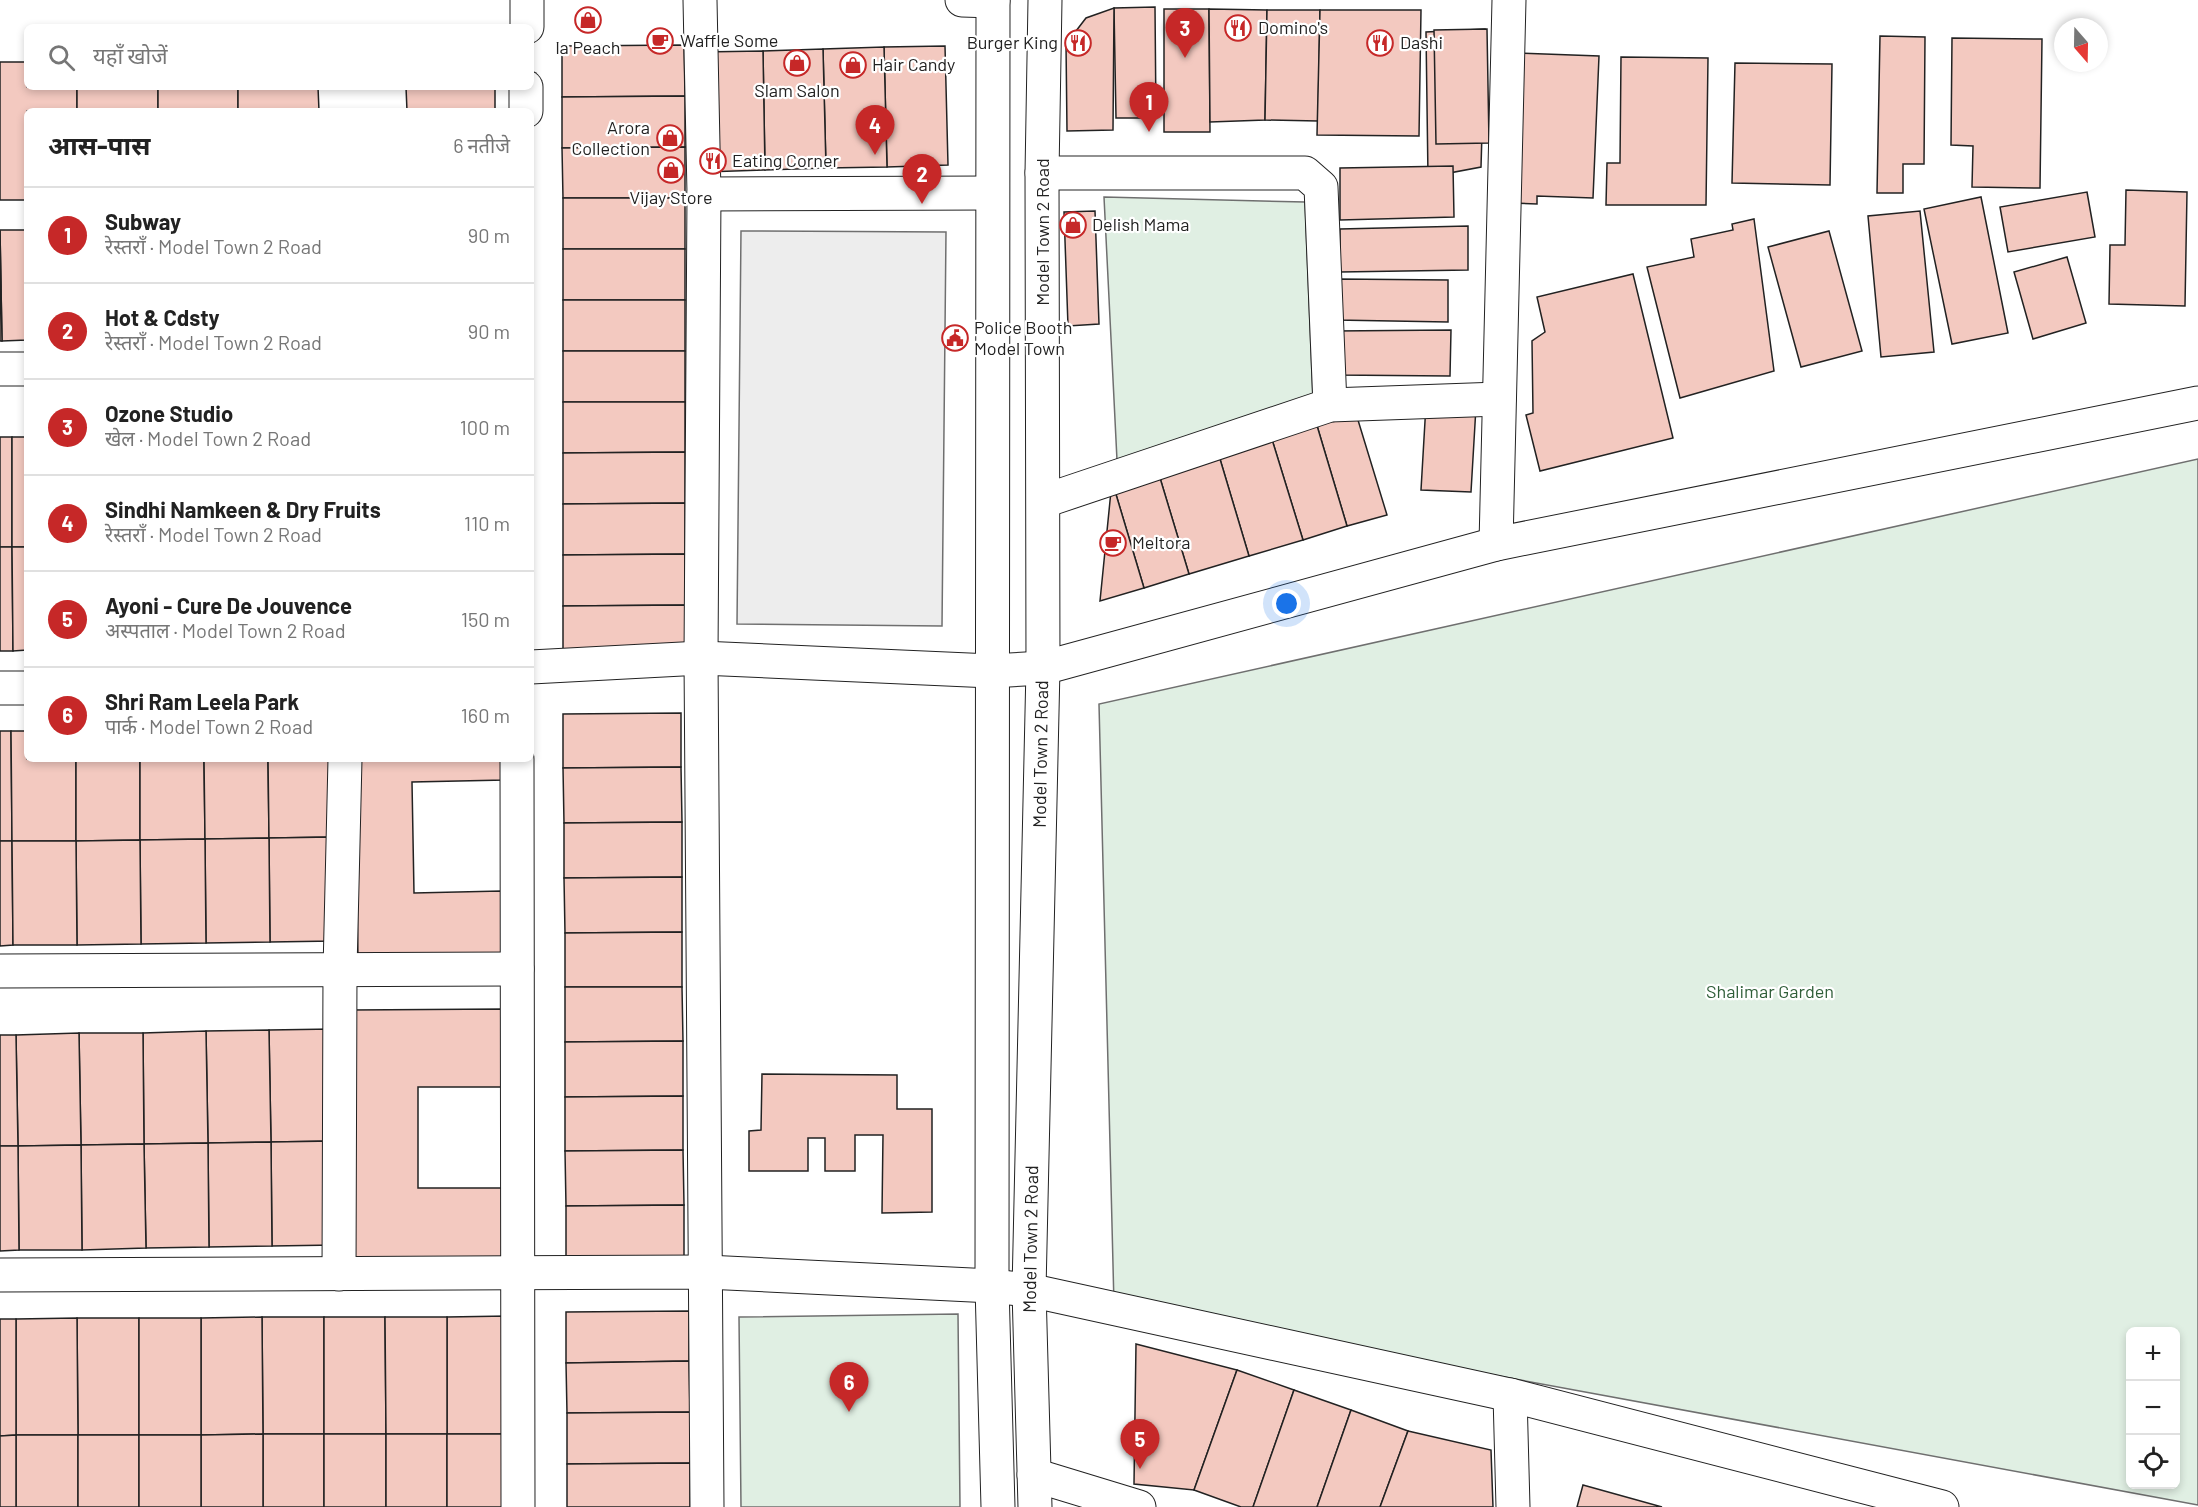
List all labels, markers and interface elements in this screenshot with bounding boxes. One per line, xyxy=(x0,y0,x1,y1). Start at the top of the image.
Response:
shop icon: la Peach xyxy=(573,5,603,35)
pin: 3 xyxy=(1166,8,1204,58)
restaurant icon: Domino's xyxy=(1223,13,1253,43)
place label: Domino's xyxy=(1258,16,1328,38)
north arrow xyxy=(2054,18,2108,72)
search box xyxy=(24,24,534,90)
cafe icon: Waffle Some xyxy=(645,26,675,56)
restaurant icon: Burger King xyxy=(1063,28,1093,58)
restaurant icon: Dashi xyxy=(1365,28,1395,58)
place label: Waffle Some xyxy=(680,29,778,51)
place label: Burger King xyxy=(967,31,1058,53)
place label: Dashi xyxy=(1400,31,1443,53)
place label: la Peach xyxy=(555,36,621,58)
icon: search xyxy=(45,41,78,74)
text: यहाँ खोजें xyxy=(93,42,168,68)
shop icon: Slam Salon xyxy=(782,48,812,78)
shop icon: Hair Candy xyxy=(838,50,868,80)
place label: Hair Candy xyxy=(872,53,955,75)
place label: Slam Salon xyxy=(754,79,840,101)
pin: 1 xyxy=(1130,82,1168,132)
pin: 4 xyxy=(856,106,894,155)
place label: Arora Collection xyxy=(571,116,650,159)
shop icon: Arora Collection xyxy=(655,123,685,153)
text: आस-पास xyxy=(48,129,150,160)
text: 6 नतीजे xyxy=(453,133,510,157)
restaurant icon: Eating Corner xyxy=(698,146,728,176)
place label: Eating Corner xyxy=(732,149,840,171)
pin: 2 xyxy=(902,154,942,204)
shop icon: Vijay Store xyxy=(656,155,686,185)
street label: Model Town 2 Road xyxy=(1031,158,1053,306)
place label: Vijay Store xyxy=(629,186,713,208)
text: Subway xyxy=(105,208,181,234)
shop icon: Delish Mama xyxy=(1058,210,1088,240)
place label: Delish Mama xyxy=(1092,213,1190,235)
text: 1 xyxy=(64,223,71,247)
text: 90 m xyxy=(468,223,510,247)
text: रेस्तराँ · Model Town 2 Road xyxy=(105,234,322,258)
text: Hot & Cdsty xyxy=(105,304,220,330)
place label: Police Booth Model Town xyxy=(974,316,1072,359)
text: 2 xyxy=(62,319,73,343)
text: 90 m xyxy=(468,319,510,343)
public building icon: Police Booth Model Town xyxy=(940,323,970,353)
text: रेस्तराँ · Model Town 2 Road xyxy=(105,330,322,354)
text: Ozone Studio xyxy=(105,400,233,426)
text: 3 xyxy=(62,415,73,439)
text: 100 m xyxy=(460,415,510,439)
text: खेल · Model Town 2 Road xyxy=(105,426,311,450)
text: Sindhi Namkeen & Dry Fruits xyxy=(105,496,381,522)
text: 4 xyxy=(61,511,74,535)
text: 110 m xyxy=(464,511,510,535)
text: रेस्तराँ · Model Town 2 Road xyxy=(105,522,322,546)
cafe icon: Meltora xyxy=(1098,528,1128,558)
place label: Meltora xyxy=(1132,531,1190,553)
your location xyxy=(1272,589,1301,618)
text: Ayoni - Cure De Jouvence xyxy=(105,592,352,618)
text: 5 xyxy=(62,607,73,631)
text: 150 m xyxy=(461,607,510,631)
text: अस्पताल · Model Town 2 Road xyxy=(105,618,346,642)
street label: Model Town 2 Road xyxy=(1028,680,1052,828)
text: Shri Ram Leela Park xyxy=(105,688,299,714)
text: 6 xyxy=(62,703,73,727)
text: 160 m xyxy=(461,703,510,727)
text: पार्क · Model Town 2 Road xyxy=(105,714,313,738)
park label: Shalimar Garden xyxy=(1706,980,1834,1002)
street label: Model Town 2 Road xyxy=(1018,1165,1042,1313)
map controls xyxy=(2126,1327,2180,1489)
button: + xyxy=(2126,1327,2180,1381)
pin: 6 xyxy=(830,1362,868,1412)
button: − xyxy=(2126,1381,2180,1435)
pin: 5 xyxy=(1120,1420,1160,1469)
button: locate xyxy=(2126,1435,2180,1489)

